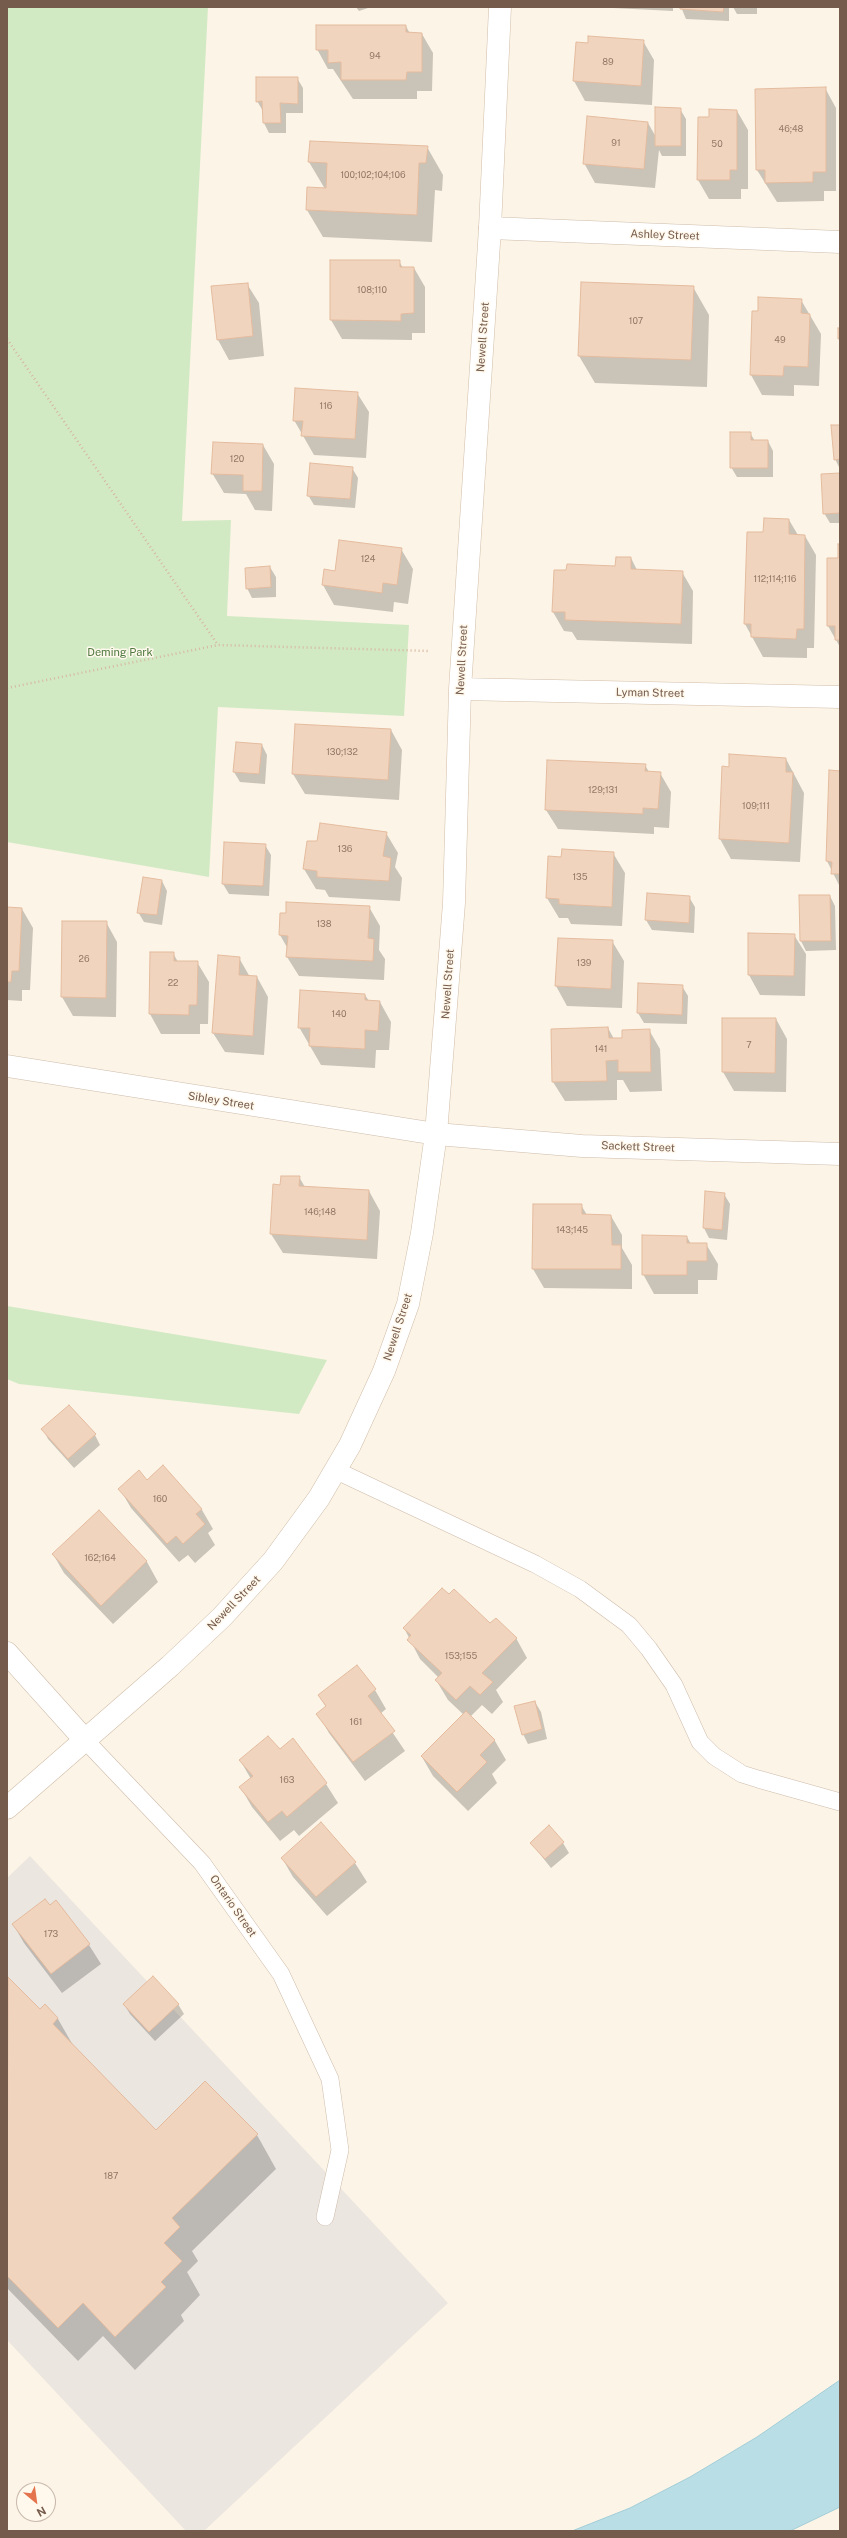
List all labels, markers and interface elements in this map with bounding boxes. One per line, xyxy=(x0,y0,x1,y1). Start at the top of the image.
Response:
house number: 94 xyxy=(369,51,381,61)
house number: 89 xyxy=(602,57,614,67)
house number: 46;48 xyxy=(779,124,803,134)
house number: 91 xyxy=(611,138,621,148)
house number: 50 xyxy=(711,139,723,149)
house number: 100;102;104;106 xyxy=(340,170,406,180)
street label: Ashley Street xyxy=(630,227,700,243)
house number: 108;110 xyxy=(357,285,387,295)
street label: Newell Street xyxy=(474,301,492,373)
house number: 107 xyxy=(629,316,643,326)
house number: 49 xyxy=(774,335,786,345)
house number: 116 xyxy=(320,401,332,411)
house number: 120 xyxy=(230,454,244,464)
house number: 124 xyxy=(361,554,375,564)
house number: 112;114;116 xyxy=(754,574,796,584)
street label: Newell Street xyxy=(454,625,470,695)
park label: Deming Park xyxy=(87,646,153,660)
street label: Lyman Street xyxy=(616,686,684,700)
house number: 130;132 xyxy=(326,747,358,757)
house number: 129;131 xyxy=(588,785,618,795)
house number: 109;111 xyxy=(742,801,770,811)
house number: 136 xyxy=(338,844,352,854)
house number: 135 xyxy=(572,872,588,882)
house number: 138 xyxy=(316,919,332,929)
street label: Newell Street xyxy=(439,948,457,1020)
house number: 26 xyxy=(79,954,89,964)
house number: 139 xyxy=(577,958,591,968)
house number: 22 xyxy=(168,978,178,988)
house number: 140 xyxy=(332,1009,346,1019)
house number: 7 xyxy=(746,1040,752,1050)
house number: 141 xyxy=(595,1044,607,1054)
street label: Sibley Street xyxy=(187,1089,255,1113)
street label: Sackett Street xyxy=(601,1139,675,1155)
house number: 146;148 xyxy=(304,1207,336,1217)
house number: 143;145 xyxy=(556,1225,588,1235)
street label: Newell Street xyxy=(381,1291,415,1363)
house number: 160 xyxy=(153,1494,167,1504)
house number: 162;164 xyxy=(84,1553,116,1563)
street label: Newell Street xyxy=(205,1573,263,1633)
house number: 153;155 xyxy=(445,1651,477,1661)
house number: 161 xyxy=(350,1717,362,1727)
house number: 163 xyxy=(280,1775,294,1785)
street label: Ontario Street xyxy=(207,1873,259,1939)
house number: 173 xyxy=(44,1929,58,1939)
house number: 187 xyxy=(104,2171,118,2181)
north arrow xyxy=(16,2482,56,2522)
text: N xyxy=(35,2504,48,2519)

